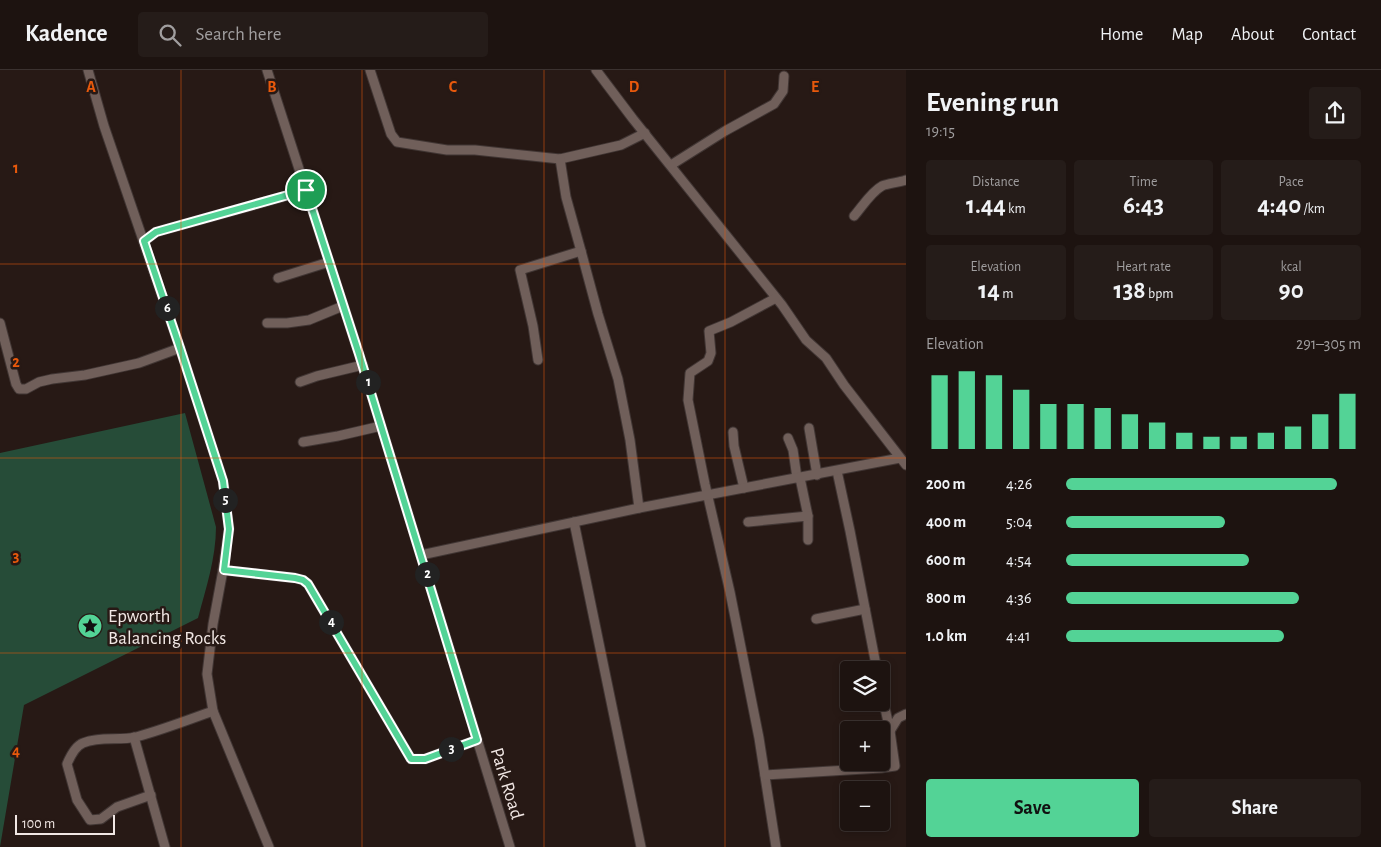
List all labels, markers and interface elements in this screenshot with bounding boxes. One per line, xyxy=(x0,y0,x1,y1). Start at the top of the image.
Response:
search box xyxy=(138,12,488,57)
icon: search xyxy=(156,21,184,49)
text: Kadence xyxy=(25,22,108,46)
text: Search here xyxy=(196,25,281,44)
text: Home xyxy=(1100,26,1143,44)
text: Map xyxy=(1171,26,1203,44)
text: About xyxy=(1231,26,1274,44)
text: Contact xyxy=(1302,26,1356,44)
text: A xyxy=(86,79,96,95)
text: B xyxy=(267,79,277,95)
text: C xyxy=(449,79,458,95)
text: D xyxy=(629,79,640,95)
text: E xyxy=(811,79,819,95)
button: share xyxy=(1309,87,1361,139)
text: Evening run xyxy=(926,89,1059,117)
text: 19:15 xyxy=(926,123,955,139)
text: 1 xyxy=(13,160,19,176)
pin xyxy=(285,169,327,211)
text: Distance xyxy=(972,175,1020,189)
text: Time xyxy=(1130,175,1157,189)
text: Pace xyxy=(1279,175,1304,189)
icon: arrive xyxy=(292,176,320,204)
text: 1.44 xyxy=(966,193,1006,218)
text: 6:43 xyxy=(1123,193,1164,218)
text: 4:40 xyxy=(1257,193,1301,218)
text: km xyxy=(1006,202,1026,216)
text: /km xyxy=(1301,202,1325,216)
text: Elevation xyxy=(971,260,1021,274)
text: Heart rate xyxy=(1116,260,1171,274)
text: kcal xyxy=(1280,260,1302,274)
text: 14 xyxy=(978,278,1000,303)
text: 138 xyxy=(1114,278,1146,303)
text: 90 xyxy=(1279,278,1304,303)
text: m xyxy=(1000,287,1013,301)
text: bpm xyxy=(1146,287,1173,301)
pin: 6 xyxy=(154,296,180,320)
text: 6 xyxy=(164,301,171,315)
text: Elevation xyxy=(926,336,984,352)
text: 291–305 m xyxy=(1296,336,1361,352)
text: 2 xyxy=(12,354,20,370)
pin: 1 xyxy=(356,370,380,394)
text: 1 xyxy=(366,375,371,389)
text: 200 m xyxy=(926,476,966,492)
text: 4:26 xyxy=(1006,476,1032,492)
pin: 5 xyxy=(212,488,238,512)
text: 5 xyxy=(222,493,229,507)
text: 400 m xyxy=(926,514,966,530)
text: 5:04 xyxy=(1006,514,1033,530)
text: 3 xyxy=(13,548,20,564)
text: 600 m xyxy=(926,552,966,568)
text: 4:54 xyxy=(1006,552,1032,568)
pin: 2 xyxy=(414,562,440,586)
text: 2 xyxy=(424,567,431,581)
text: 800 m xyxy=(926,590,966,606)
text: 4:36 xyxy=(1006,590,1031,606)
place label: Epworth Balancing Rocks xyxy=(108,607,226,648)
pin: 4 xyxy=(318,610,344,634)
place icon: Epworth Balancing Rocks xyxy=(77,613,103,639)
text: 4 xyxy=(328,615,335,629)
text: 1.0 km xyxy=(926,628,967,644)
text: 4:41 xyxy=(1006,628,1031,644)
map controls xyxy=(840,661,890,831)
button: layers xyxy=(840,661,890,711)
button: + xyxy=(840,721,890,771)
pin: 3 xyxy=(438,736,464,762)
text: 3 xyxy=(448,742,455,756)
text: 4 xyxy=(12,743,20,759)
street label: Park Road xyxy=(487,745,526,822)
button: Save xyxy=(926,779,1139,837)
button: Share xyxy=(1149,779,1361,837)
button: − xyxy=(840,781,890,831)
scale bar xyxy=(15,812,115,835)
text: 100 m xyxy=(22,817,55,831)

